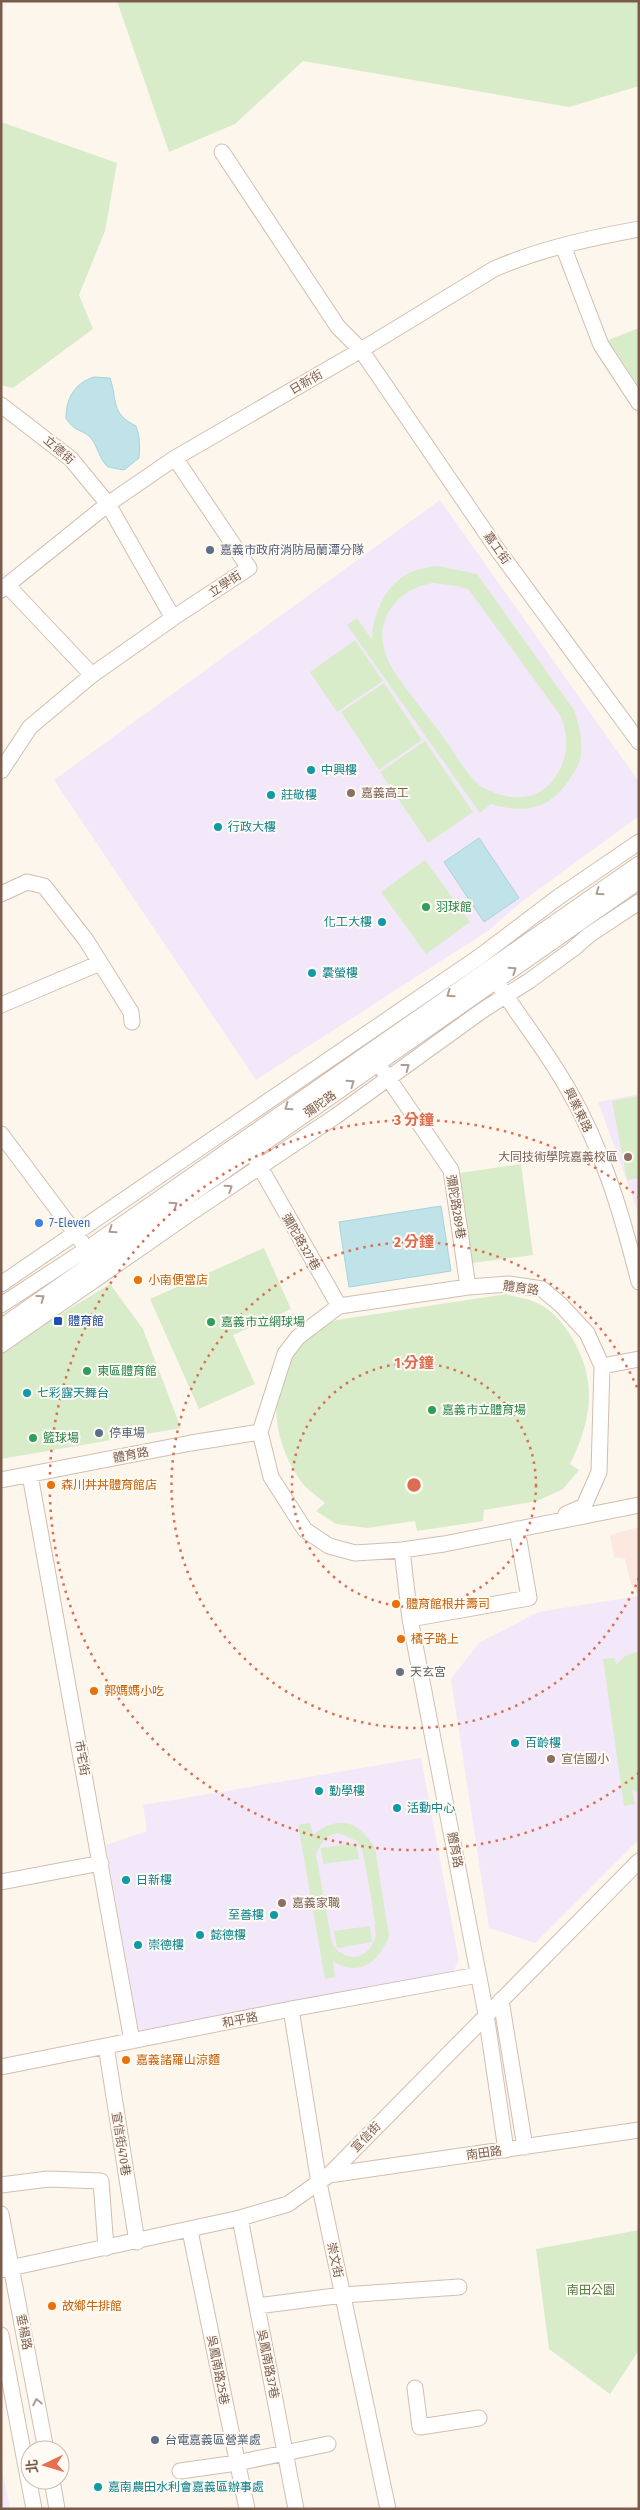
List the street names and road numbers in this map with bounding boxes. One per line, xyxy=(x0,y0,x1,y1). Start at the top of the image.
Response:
street label: 日新街 xyxy=(287,367,325,397)
street label: 立德街 xyxy=(41,433,77,467)
street label: 嘉工街 xyxy=(481,529,513,567)
street label: 立學街 xyxy=(206,568,244,600)
street label: 興業東路 xyxy=(561,1085,595,1135)
street label: 彌陀路 xyxy=(301,1088,339,1120)
street label: 彌陀路289巷 xyxy=(444,1174,468,1240)
street label: 彌陀路327巷 xyxy=(279,1211,323,1273)
street label: 體育路 xyxy=(502,1279,540,1297)
street label: 體育路 xyxy=(112,1445,150,1465)
street label: 市宅街 xyxy=(72,1739,92,1777)
street label: 體育路 xyxy=(445,1831,465,1869)
street label: 和平路 xyxy=(221,2010,259,2030)
street label: 宣信街470巷 xyxy=(109,2111,133,2177)
street label: 宣信街 xyxy=(348,2119,384,2155)
street label: 南田路 xyxy=(465,2144,503,2162)
street label: 崇文街 xyxy=(324,2241,346,2279)
street label: 垂楊路 xyxy=(14,2313,34,2351)
street label: 吳鳳南路37巷 xyxy=(254,2328,282,2400)
street label: 吳鳳南路25巷 xyxy=(204,2334,232,2406)

